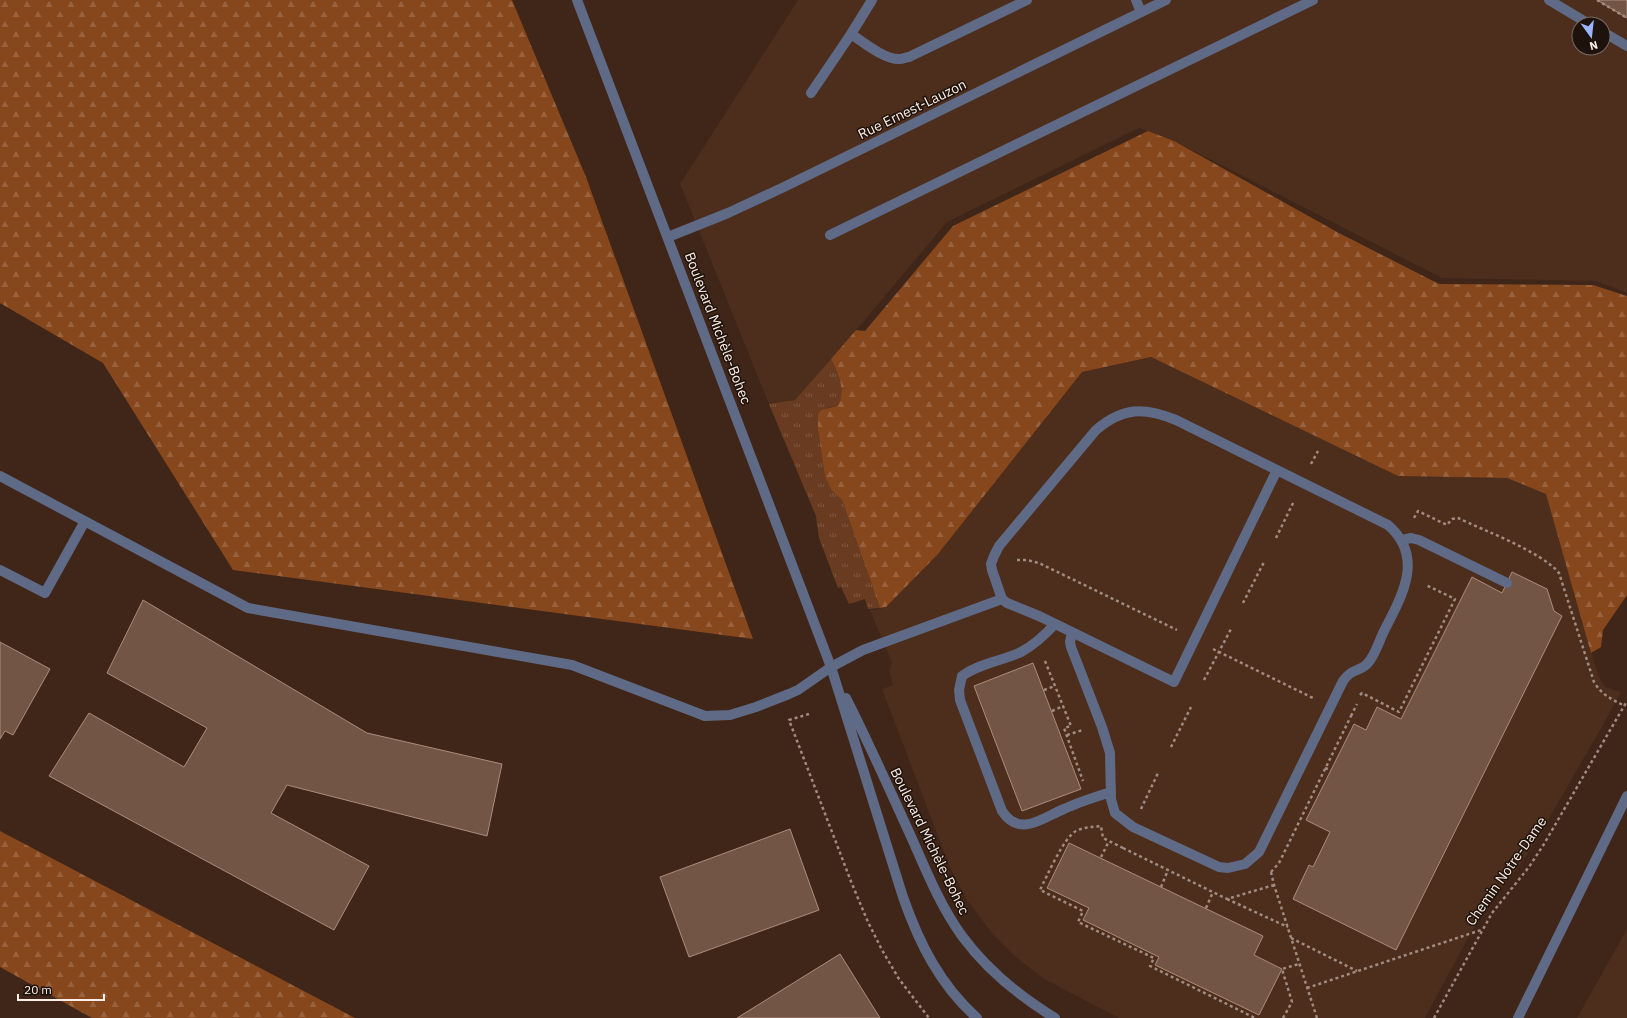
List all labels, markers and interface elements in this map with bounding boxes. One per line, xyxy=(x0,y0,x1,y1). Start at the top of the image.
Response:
north arrow xyxy=(1571,16,1611,56)
text: N xyxy=(1588,38,1599,53)
street label: Rue Ernest-Lauzon xyxy=(855,75,969,143)
street label: Boulevard Michèle-Bohec xyxy=(681,249,755,407)
street label: Boulevard Michèle-Bohec xyxy=(887,764,973,918)
street label: Chemin Notre-Dame xyxy=(1462,813,1551,929)
scale bar xyxy=(18,976,104,1002)
text: 20 m xyxy=(24,982,52,997)

